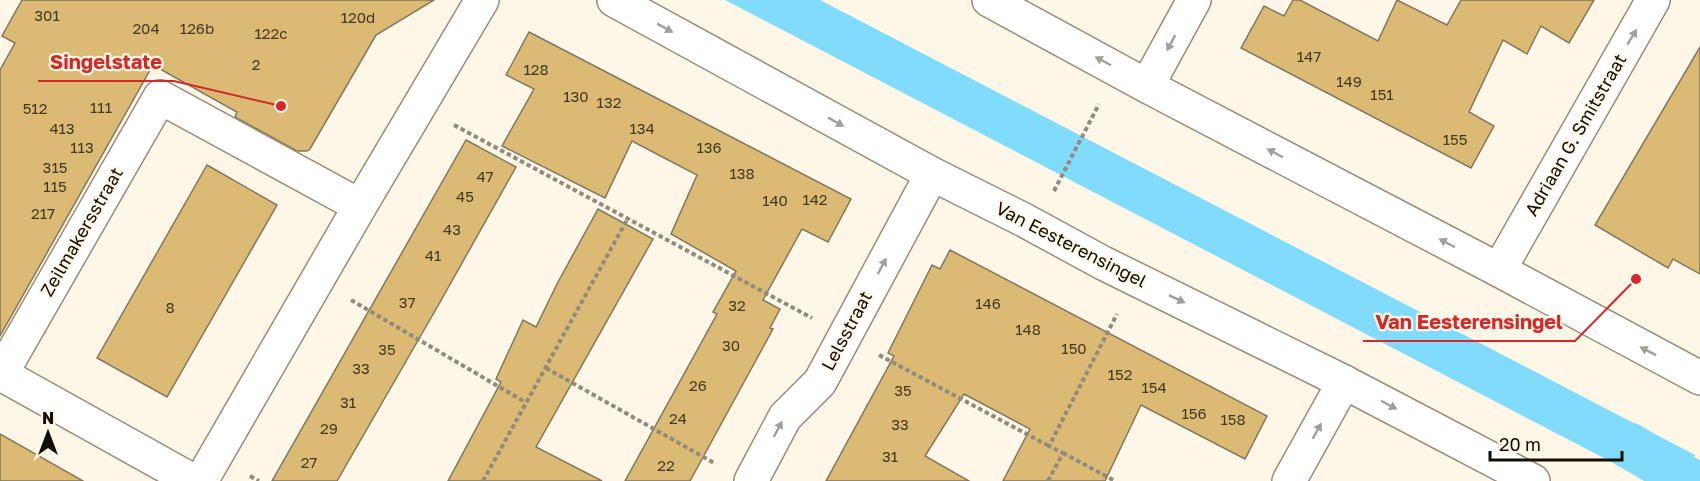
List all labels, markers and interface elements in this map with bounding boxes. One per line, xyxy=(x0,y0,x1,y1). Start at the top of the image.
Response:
house number: 301 xyxy=(34,6,60,24)
house number: 120d xyxy=(341,8,375,26)
house number: 204 xyxy=(132,19,160,37)
house number: 126b xyxy=(180,19,214,37)
one-way arrow xyxy=(657,23,674,33)
house number: 122c xyxy=(255,24,287,42)
one-way arrow xyxy=(1626,29,1637,45)
one-way arrow xyxy=(1166,35,1176,52)
callout: Singelstate xyxy=(38,43,174,81)
house number: 147 xyxy=(1297,47,1321,65)
text: Singelstate xyxy=(50,49,162,73)
street label: Adriaan G. Smitstraat xyxy=(1520,50,1631,219)
house number: 2 xyxy=(252,55,260,73)
one-way arrow xyxy=(1094,56,1111,66)
house number: 128 xyxy=(523,60,549,78)
house number: 149 xyxy=(1336,72,1362,90)
house number: 151 xyxy=(1370,85,1394,103)
house number: 130 xyxy=(563,87,589,105)
house number: 132 xyxy=(597,93,621,111)
house number: 111 xyxy=(90,98,112,116)
house number: 512 xyxy=(23,99,47,117)
one-way arrow xyxy=(828,117,845,127)
house number: 413 xyxy=(49,119,75,137)
house number: 134 xyxy=(629,119,655,137)
house number: 155 xyxy=(1443,130,1467,148)
house number: 113 xyxy=(70,138,94,156)
house number: 136 xyxy=(696,138,722,156)
one-way arrow xyxy=(1266,148,1283,158)
house number: 315 xyxy=(43,158,67,176)
street label: Zeilmakersstraat xyxy=(35,163,127,300)
house number: 138 xyxy=(729,164,755,182)
house number: 47 xyxy=(476,167,494,185)
house number: 115 xyxy=(43,177,67,195)
house number: 45 xyxy=(456,187,474,205)
house number: 142 xyxy=(802,190,828,208)
house number: 140 xyxy=(762,191,788,209)
street label: Van Eesterensingel xyxy=(992,197,1151,292)
house number: 217 xyxy=(31,204,55,222)
house number: 43 xyxy=(443,220,461,238)
one-way arrow xyxy=(1439,238,1456,248)
house number: 41 xyxy=(425,246,441,264)
one-way arrow xyxy=(877,257,887,274)
street label: Lelsstraat xyxy=(816,287,876,374)
house number: 37 xyxy=(399,293,415,311)
house number: 146 xyxy=(975,294,1001,312)
one-way arrow xyxy=(1168,295,1185,304)
house number: 32 xyxy=(728,296,746,314)
house number: 8 xyxy=(165,298,175,316)
callout: Van Eesterensingel xyxy=(1363,303,1575,341)
text: Van Eesterensingel xyxy=(1375,309,1563,333)
house number: 148 xyxy=(1015,320,1041,338)
house number: 30 xyxy=(722,336,740,354)
house number: 150 xyxy=(1061,339,1087,357)
house number: 35 xyxy=(378,340,396,358)
one-way arrow xyxy=(1639,346,1656,356)
house number: 33 xyxy=(352,359,370,377)
house number: 152 xyxy=(1108,365,1132,383)
house number: 26 xyxy=(689,376,707,394)
house number: 154 xyxy=(1141,378,1167,396)
house number: 35 xyxy=(894,381,912,399)
house number: 31 xyxy=(340,393,356,411)
one-way arrow xyxy=(1380,400,1397,410)
north arrow xyxy=(18,403,78,463)
house number: 156 xyxy=(1181,404,1207,422)
text: N xyxy=(42,408,54,428)
house number: 24 xyxy=(669,409,687,427)
house number: 158 xyxy=(1220,410,1246,428)
house number: 33 xyxy=(891,415,909,433)
house number: 29 xyxy=(320,419,338,437)
one-way arrow xyxy=(773,421,783,438)
one-way arrow xyxy=(1311,423,1321,440)
scale bar xyxy=(1490,424,1622,462)
text: 20 m xyxy=(1499,433,1541,455)
house number: 31 xyxy=(882,447,898,465)
house number: 27 xyxy=(301,453,317,471)
house number: 22 xyxy=(657,456,675,474)

